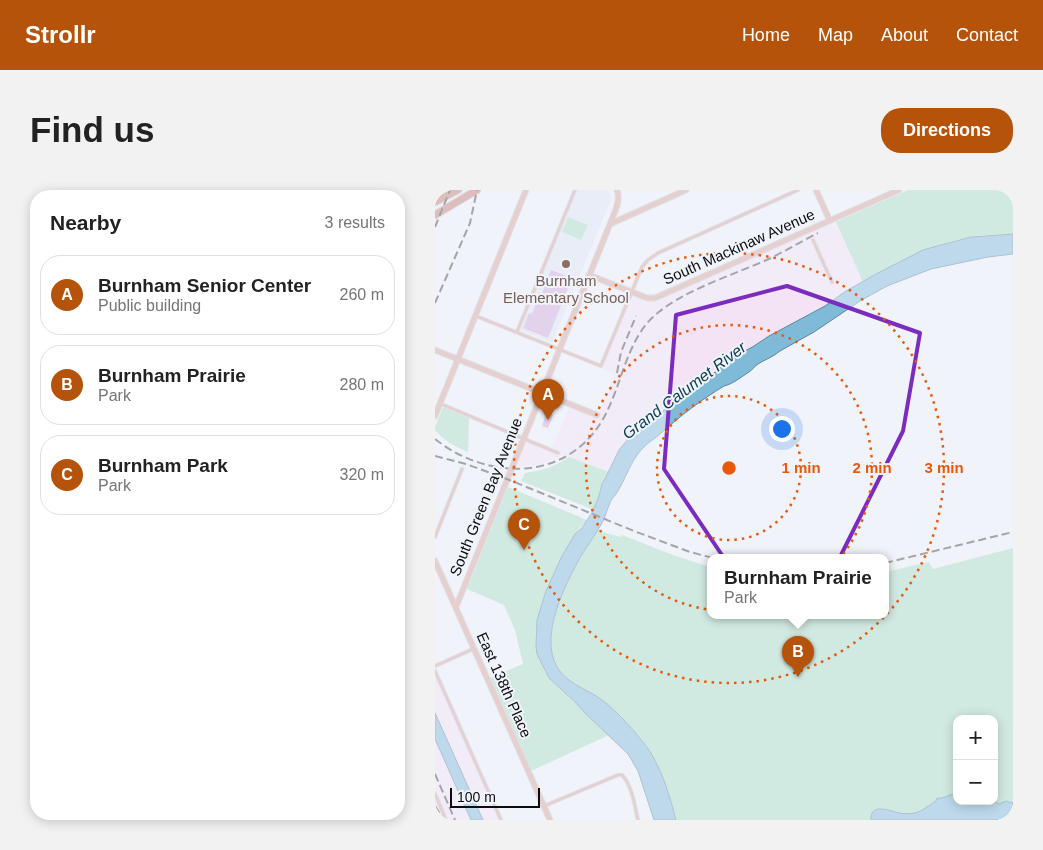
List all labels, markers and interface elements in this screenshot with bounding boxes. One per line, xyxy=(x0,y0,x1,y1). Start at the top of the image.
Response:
text: Strollr xyxy=(25,21,96,48)
text: Home xyxy=(742,25,790,45)
text: Map xyxy=(818,25,853,45)
text: About xyxy=(881,25,928,45)
text: Contact xyxy=(956,25,1018,45)
button: Directions xyxy=(881,108,1013,153)
text: Find us xyxy=(30,110,154,149)
street label: South Mackinaw Avenue xyxy=(660,205,817,288)
text: Nearby xyxy=(50,211,121,234)
text: 3 results xyxy=(325,214,385,231)
marker: Burnham Elementary School xyxy=(560,258,572,270)
place label: Burnham Elementary School xyxy=(503,272,629,306)
text: Burnham Senior Center xyxy=(98,275,311,296)
text: A xyxy=(61,286,73,303)
text: 260 m xyxy=(340,286,384,303)
text: Public building xyxy=(98,297,201,314)
water label: Grand Calumet River xyxy=(619,338,750,442)
text: Burnham Prairie xyxy=(98,365,246,386)
text: B xyxy=(61,376,73,393)
text: 280 m xyxy=(340,376,384,393)
pin: A xyxy=(532,379,564,420)
text: Park xyxy=(98,387,131,404)
street label: South Green Bay Avenue xyxy=(446,415,525,578)
your location xyxy=(769,416,795,442)
text: Burnham Park xyxy=(98,455,228,476)
centre of rings xyxy=(720,459,738,477)
text: 1 min xyxy=(781,459,821,476)
text: 2 min xyxy=(852,459,892,476)
text: 3 min xyxy=(924,459,964,476)
text: C xyxy=(61,466,73,483)
text: 320 m xyxy=(340,466,384,483)
text: Park xyxy=(98,477,131,494)
pin: C xyxy=(508,509,540,550)
popup xyxy=(707,554,889,619)
text: Burnham Prairie xyxy=(724,567,872,588)
text: Park xyxy=(724,589,757,606)
street label: East 138th Place xyxy=(474,630,535,740)
pin: B xyxy=(782,636,814,677)
map controls xyxy=(953,715,998,805)
button: + xyxy=(953,715,998,760)
button: − xyxy=(953,760,998,805)
scale bar xyxy=(450,785,540,808)
text: 100 m xyxy=(457,789,496,805)

